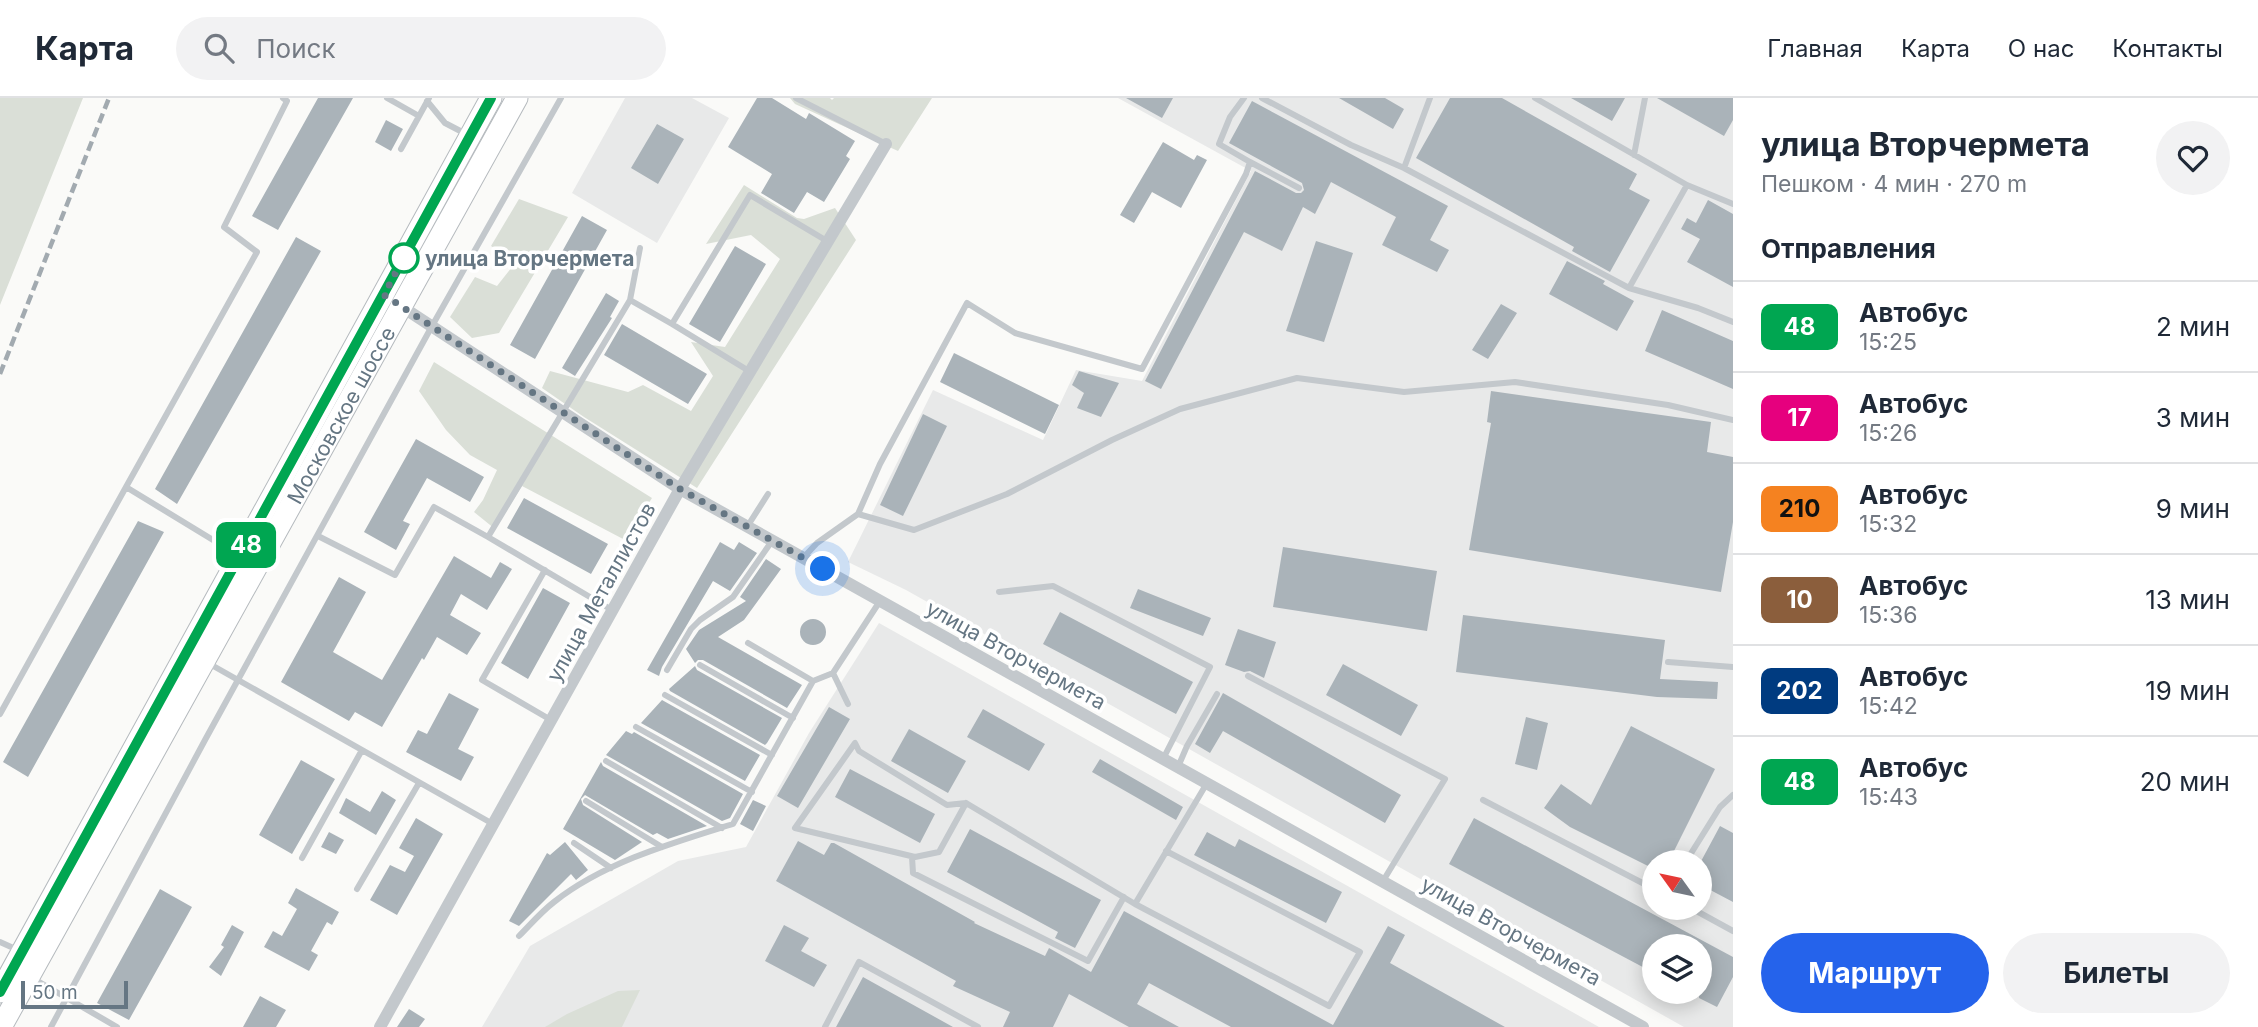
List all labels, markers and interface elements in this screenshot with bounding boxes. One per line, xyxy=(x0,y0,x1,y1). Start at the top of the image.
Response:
search box xyxy=(176,17,666,80)
text: Карта xyxy=(35,28,134,68)
icon: search xyxy=(200,29,238,67)
text: Поиск xyxy=(256,33,335,64)
text: Главная xyxy=(1767,34,1863,63)
text: Карта xyxy=(1901,34,1970,63)
text: О нас xyxy=(2008,34,2074,63)
text: Контакты xyxy=(2112,34,2223,63)
button: heart xyxy=(2156,121,2230,195)
text: улица Вторчермета xyxy=(1761,124,2090,164)
text: Пешком · 4 мин · 270 m xyxy=(1761,170,2027,198)
text: Отправления xyxy=(1761,233,1936,264)
marker: улица Вторчермета xyxy=(389,243,419,273)
place label: улица Вторчермета xyxy=(425,246,634,271)
text: Автобус xyxy=(1859,297,1968,328)
text: 2 мин xyxy=(2156,311,2230,342)
text: 48 xyxy=(1784,312,1815,341)
street label: Московское шоссе xyxy=(282,322,400,508)
text: 15:25 xyxy=(1859,328,1917,356)
text: Автобус xyxy=(1859,388,1968,419)
text: 3 мин xyxy=(2156,402,2230,433)
text: 17 xyxy=(1787,403,1812,432)
text: 15:26 xyxy=(1859,419,1917,447)
text: Автобус xyxy=(1859,479,1968,510)
text: 9 мин xyxy=(2156,493,2230,524)
text: 210 xyxy=(1779,494,1820,523)
street label: улица Металлистов xyxy=(541,498,661,686)
text: 15:32 xyxy=(1859,510,1917,538)
line badge: 48 xyxy=(215,522,278,568)
text: 48 xyxy=(230,530,262,559)
your location xyxy=(805,551,840,586)
text: Автобус xyxy=(1859,570,1968,601)
text: 13 мин xyxy=(2145,584,2230,615)
text: 10 xyxy=(1786,585,1813,614)
street label: улица Вторчермета xyxy=(922,595,1110,715)
text: 15:36 xyxy=(1859,601,1917,629)
text: Автобус xyxy=(1859,661,1968,692)
text: 19 мин xyxy=(2145,675,2230,706)
text: 202 xyxy=(1776,676,1823,705)
text: 15:42 xyxy=(1859,692,1918,720)
text: Автобус xyxy=(1859,752,1968,783)
text: 20 мин xyxy=(2140,766,2230,797)
text: 48 xyxy=(1784,767,1815,796)
text: 15:43 xyxy=(1859,783,1918,811)
north arrow xyxy=(1642,850,1712,920)
map controls xyxy=(1642,850,1712,1004)
street label: улица Вторчермета xyxy=(1417,871,1605,991)
button: Маршрут xyxy=(1761,933,1989,1013)
button: Билеты xyxy=(2003,933,2230,1013)
button: layers xyxy=(1642,934,1712,1004)
scale bar xyxy=(21,978,128,1010)
text: 50 m xyxy=(32,981,78,1004)

